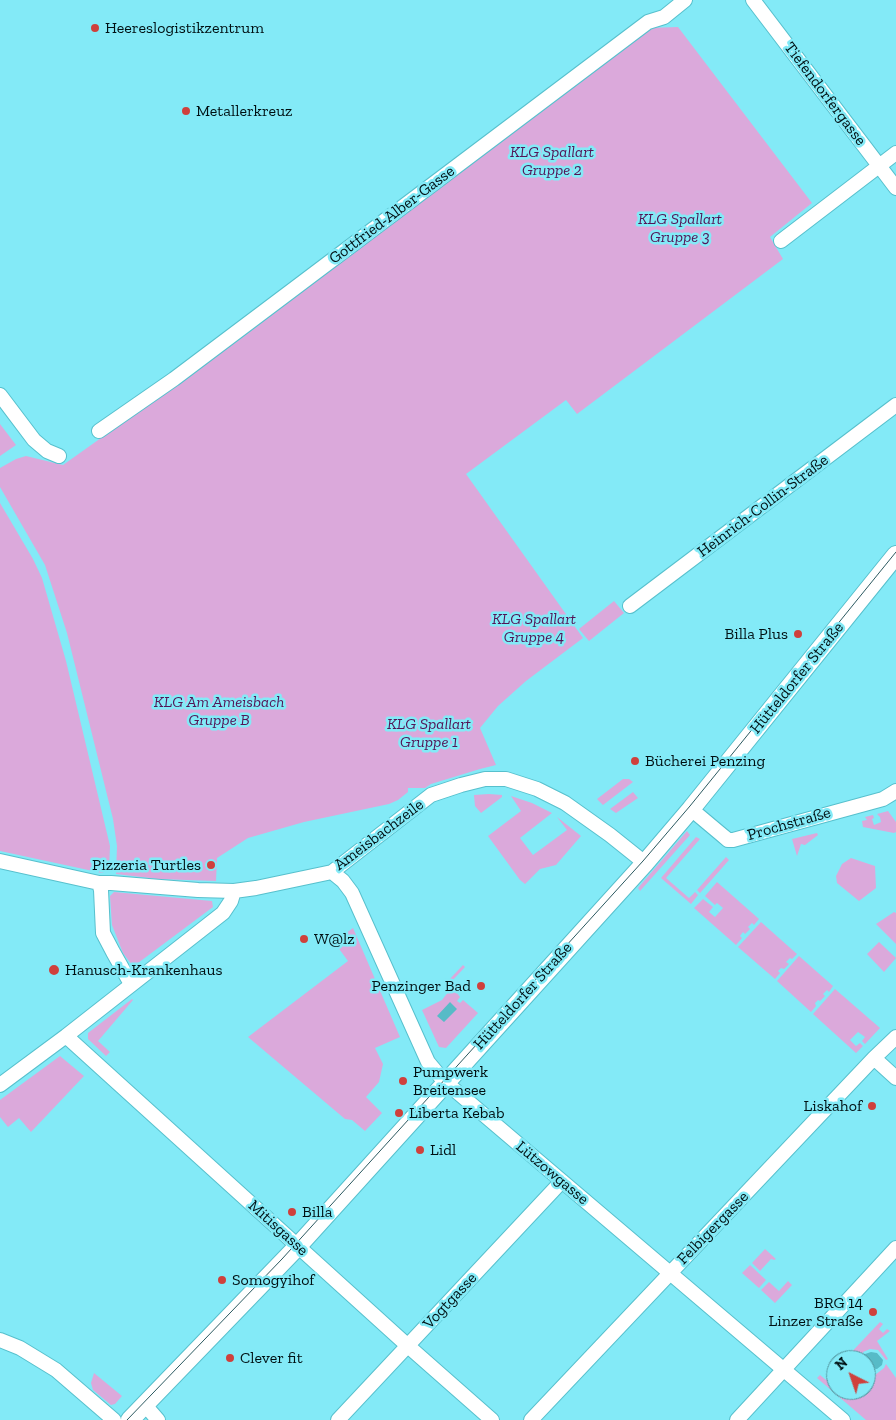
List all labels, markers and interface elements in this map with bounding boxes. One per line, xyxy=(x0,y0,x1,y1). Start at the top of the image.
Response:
place label: Heereslogistikzentrum xyxy=(105,18,264,38)
marker: Heereslogistikzentrum xyxy=(89,22,101,34)
street label: Tiefendorfergasse xyxy=(780,38,870,150)
place label: Metallerkreuz xyxy=(196,101,293,121)
marker: Metallerkreuz xyxy=(180,105,192,117)
park label: KLG Spallart Gruppe 2 xyxy=(510,142,594,180)
street label: Gottfried-Alber-Gasse xyxy=(326,162,458,268)
park label: KLG Spallart Gruppe 3 xyxy=(638,209,722,247)
street label: Heinrich-Collin-Straße xyxy=(694,451,832,561)
park label: KLG Spallart Gruppe 4 xyxy=(492,609,576,647)
street label: Hütteldorfer Straße xyxy=(746,618,848,738)
place label: Billa Plus xyxy=(725,624,788,644)
marker: Billa Plus xyxy=(792,628,804,640)
park label: KLG Am Ameisbach Gruppe B xyxy=(154,692,284,730)
park label: KLG Spallart Gruppe 1 xyxy=(387,714,471,752)
place label: Bücherei Penzing xyxy=(645,751,765,771)
marker: Bücherei Penzing xyxy=(629,755,641,767)
street label: Ameisbachzeile xyxy=(330,795,428,875)
street label: Prochstraße xyxy=(745,803,833,845)
place label: Pizzeria Turtles xyxy=(92,855,201,875)
marker: Pizzeria Turtles xyxy=(205,859,217,871)
place label: W@lz xyxy=(314,929,355,949)
marker: W@lz xyxy=(298,933,310,945)
street label: Hütteldorfer Straße xyxy=(470,938,576,1054)
place label: Hanusch-Krankenhaus xyxy=(65,960,222,980)
marker: Hanusch-Krankenhaus xyxy=(47,963,61,977)
place label: Penzinger Bad xyxy=(372,976,471,996)
marker: Penzinger Bad xyxy=(475,980,487,992)
place label: Pumpwerk Breitensee xyxy=(413,1062,488,1100)
marker: Pumpwerk Breitensee xyxy=(397,1075,409,1087)
place label: Liskahof xyxy=(803,1096,862,1116)
marker: Liskahof xyxy=(866,1100,878,1112)
place label: Liberta Kebab xyxy=(409,1103,505,1123)
marker: Liberta Kebab xyxy=(393,1107,405,1119)
street label: Lützowgasse xyxy=(512,1137,592,1209)
place label: Lidl xyxy=(430,1140,456,1160)
marker: Lidl xyxy=(414,1144,426,1156)
street label: Felbigergasse xyxy=(673,1187,753,1269)
street label: Mitisgasse xyxy=(244,1196,312,1260)
place label: Billa xyxy=(302,1202,332,1222)
marker: Billa xyxy=(286,1206,298,1218)
street label: Vogtgasse xyxy=(419,1269,481,1333)
place label: Somogyihof xyxy=(232,1270,314,1290)
marker: Somogyihof xyxy=(216,1274,228,1286)
place label: BRG 14 Linzer Straße xyxy=(768,1293,863,1331)
marker: BRG 14 Linzer Straße xyxy=(867,1306,879,1318)
place label: Clever fit xyxy=(240,1348,303,1368)
north arrow xyxy=(826,1350,876,1400)
marker: Clever fit xyxy=(224,1352,236,1364)
text: N xyxy=(832,1354,851,1374)

